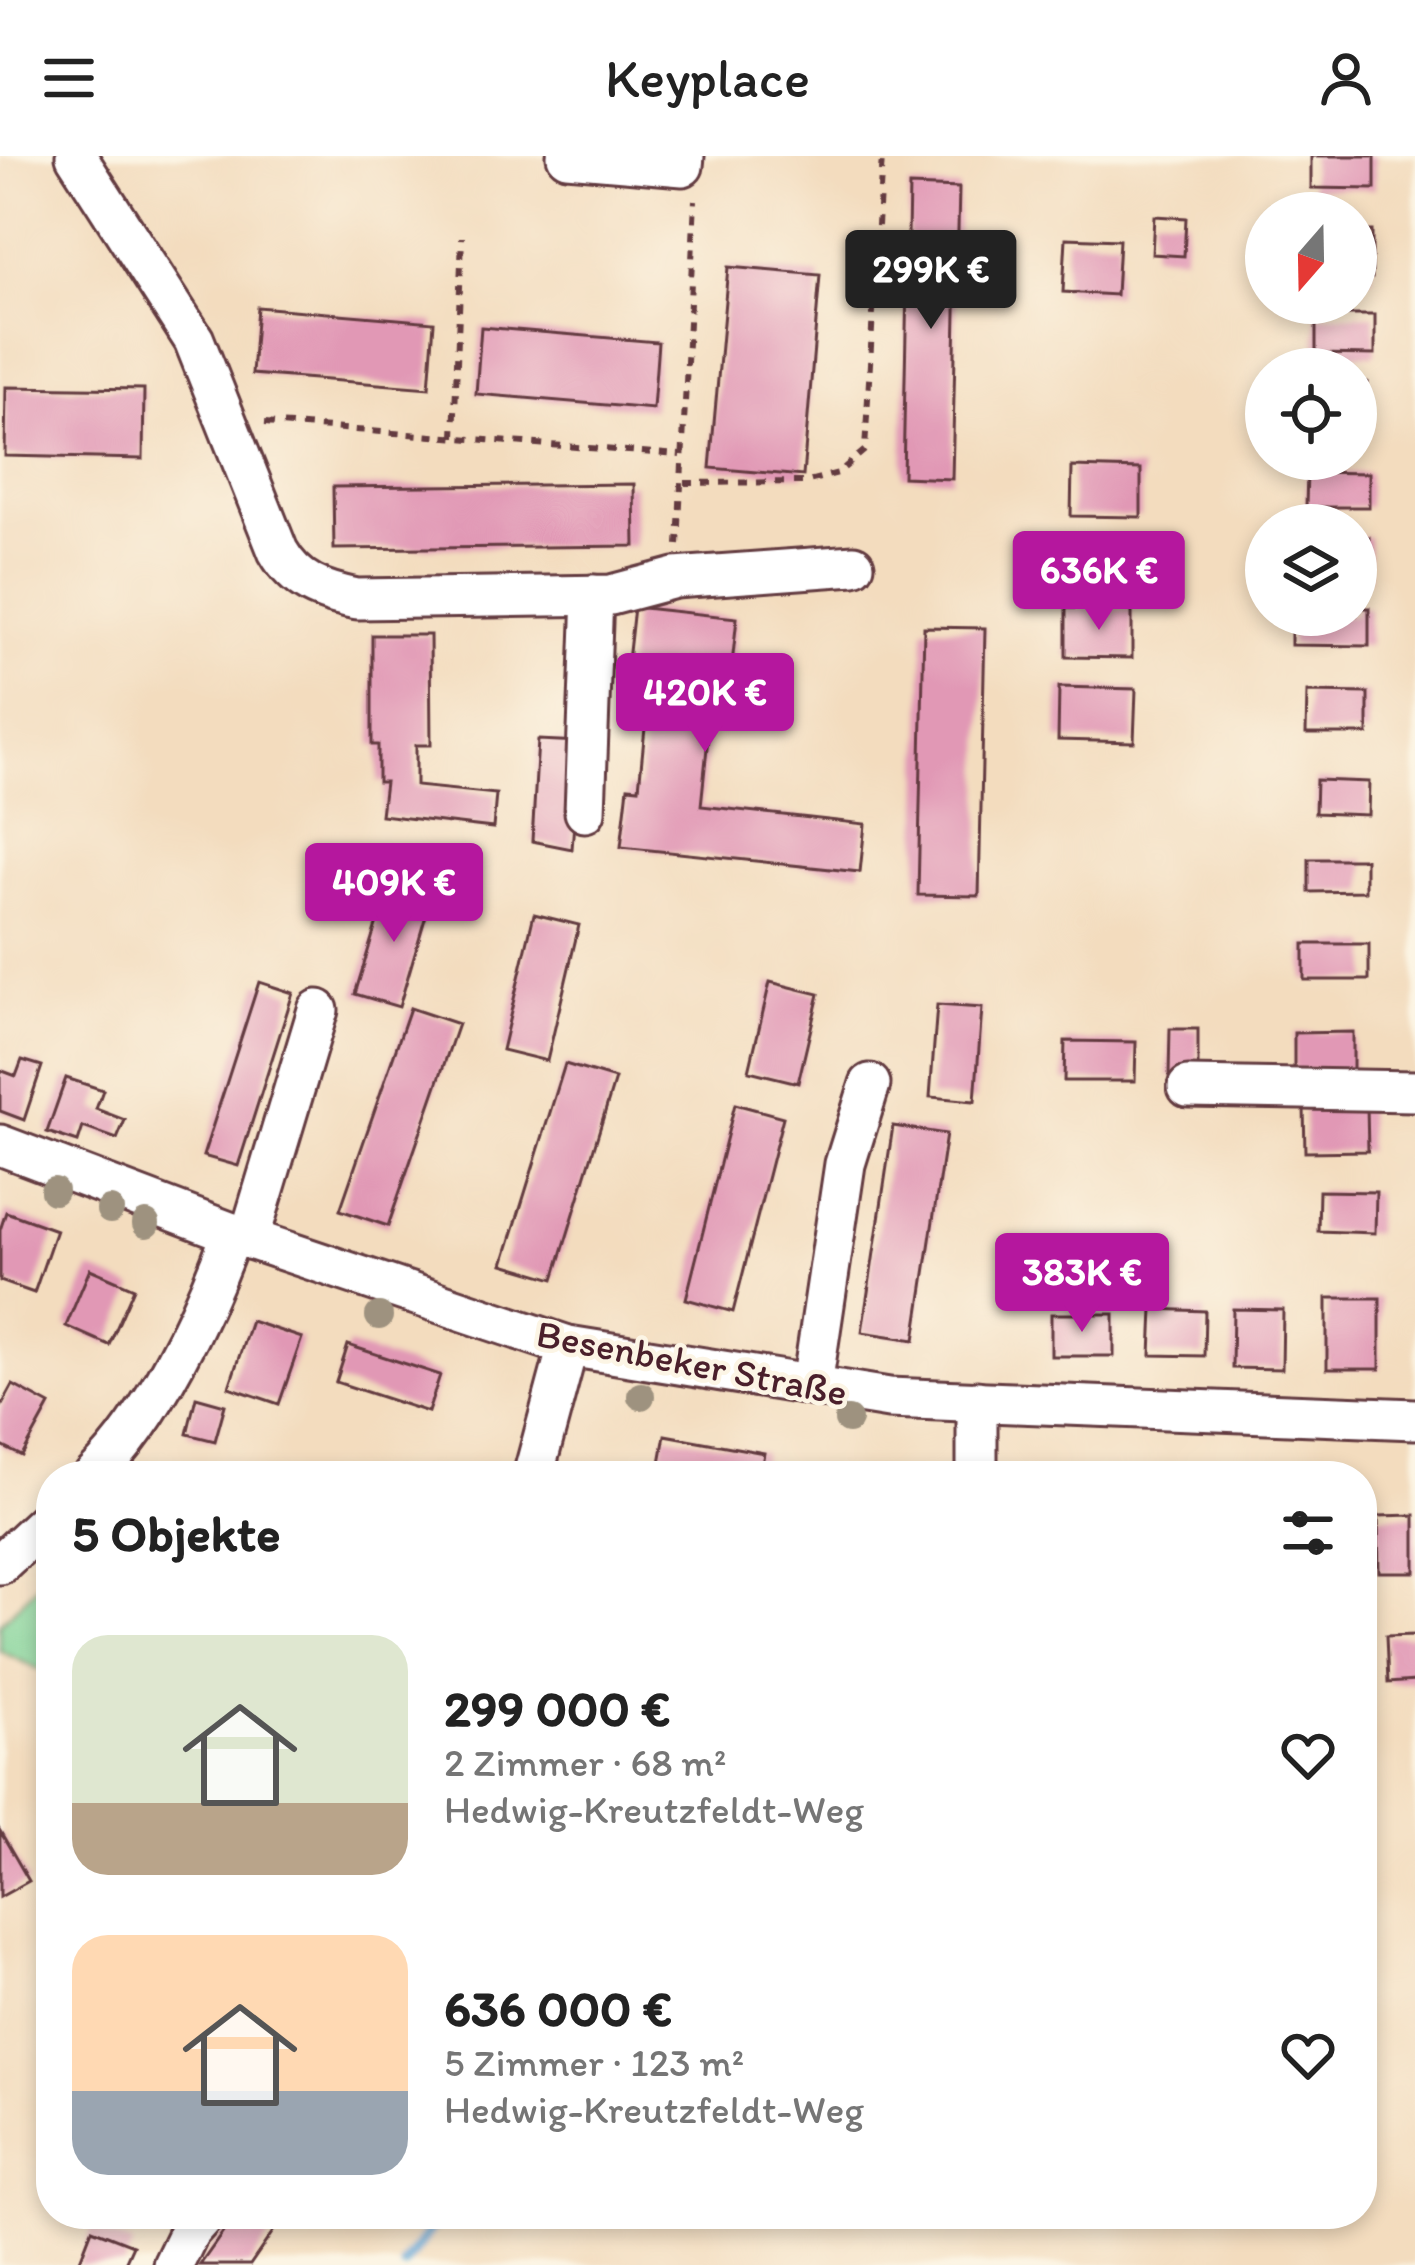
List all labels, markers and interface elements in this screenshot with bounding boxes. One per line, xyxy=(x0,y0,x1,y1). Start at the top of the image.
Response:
icon: menu xyxy=(36,45,102,111)
icon: person xyxy=(1313,45,1379,111)
text: Keyplace xyxy=(605,46,810,111)
north arrow xyxy=(1245,192,1377,324)
map controls xyxy=(1245,192,1377,636)
pin: 299K € xyxy=(833,230,1029,332)
text: 299K € xyxy=(872,245,990,292)
button: locate xyxy=(1245,348,1377,480)
button: layers xyxy=(1245,504,1377,636)
pin: 636K € xyxy=(1001,531,1197,633)
text: 636K € xyxy=(1040,546,1158,593)
pin: 420K € xyxy=(607,653,803,755)
text: 420K € xyxy=(643,668,767,715)
pin: 409K € xyxy=(296,843,492,945)
text: 409K € xyxy=(332,858,456,905)
pin: 383K € xyxy=(984,1233,1180,1335)
text: 383K € xyxy=(1022,1248,1142,1295)
street label: Besenbeker Straße xyxy=(533,1309,851,1416)
icon: filters xyxy=(1275,1500,1341,1566)
text: 5 Objekte xyxy=(72,1503,280,1564)
text: 299 000 € xyxy=(444,1678,671,1739)
icon: home xyxy=(168,1683,312,1827)
icon: heart xyxy=(1275,1722,1341,1788)
text: 2 Zimmer · 68 m² xyxy=(444,1739,726,1786)
text: Hedwig-Kreutzfeldt-Weg xyxy=(444,1786,864,1833)
text: 636 000 € xyxy=(444,1978,672,2039)
icon: home xyxy=(168,1983,312,2127)
icon: heart xyxy=(1275,2022,1341,2088)
text: 5 Zimmer · 123 m² xyxy=(444,2039,744,2086)
text: Hedwig-Kreutzfeldt-Weg xyxy=(444,2086,864,2133)

